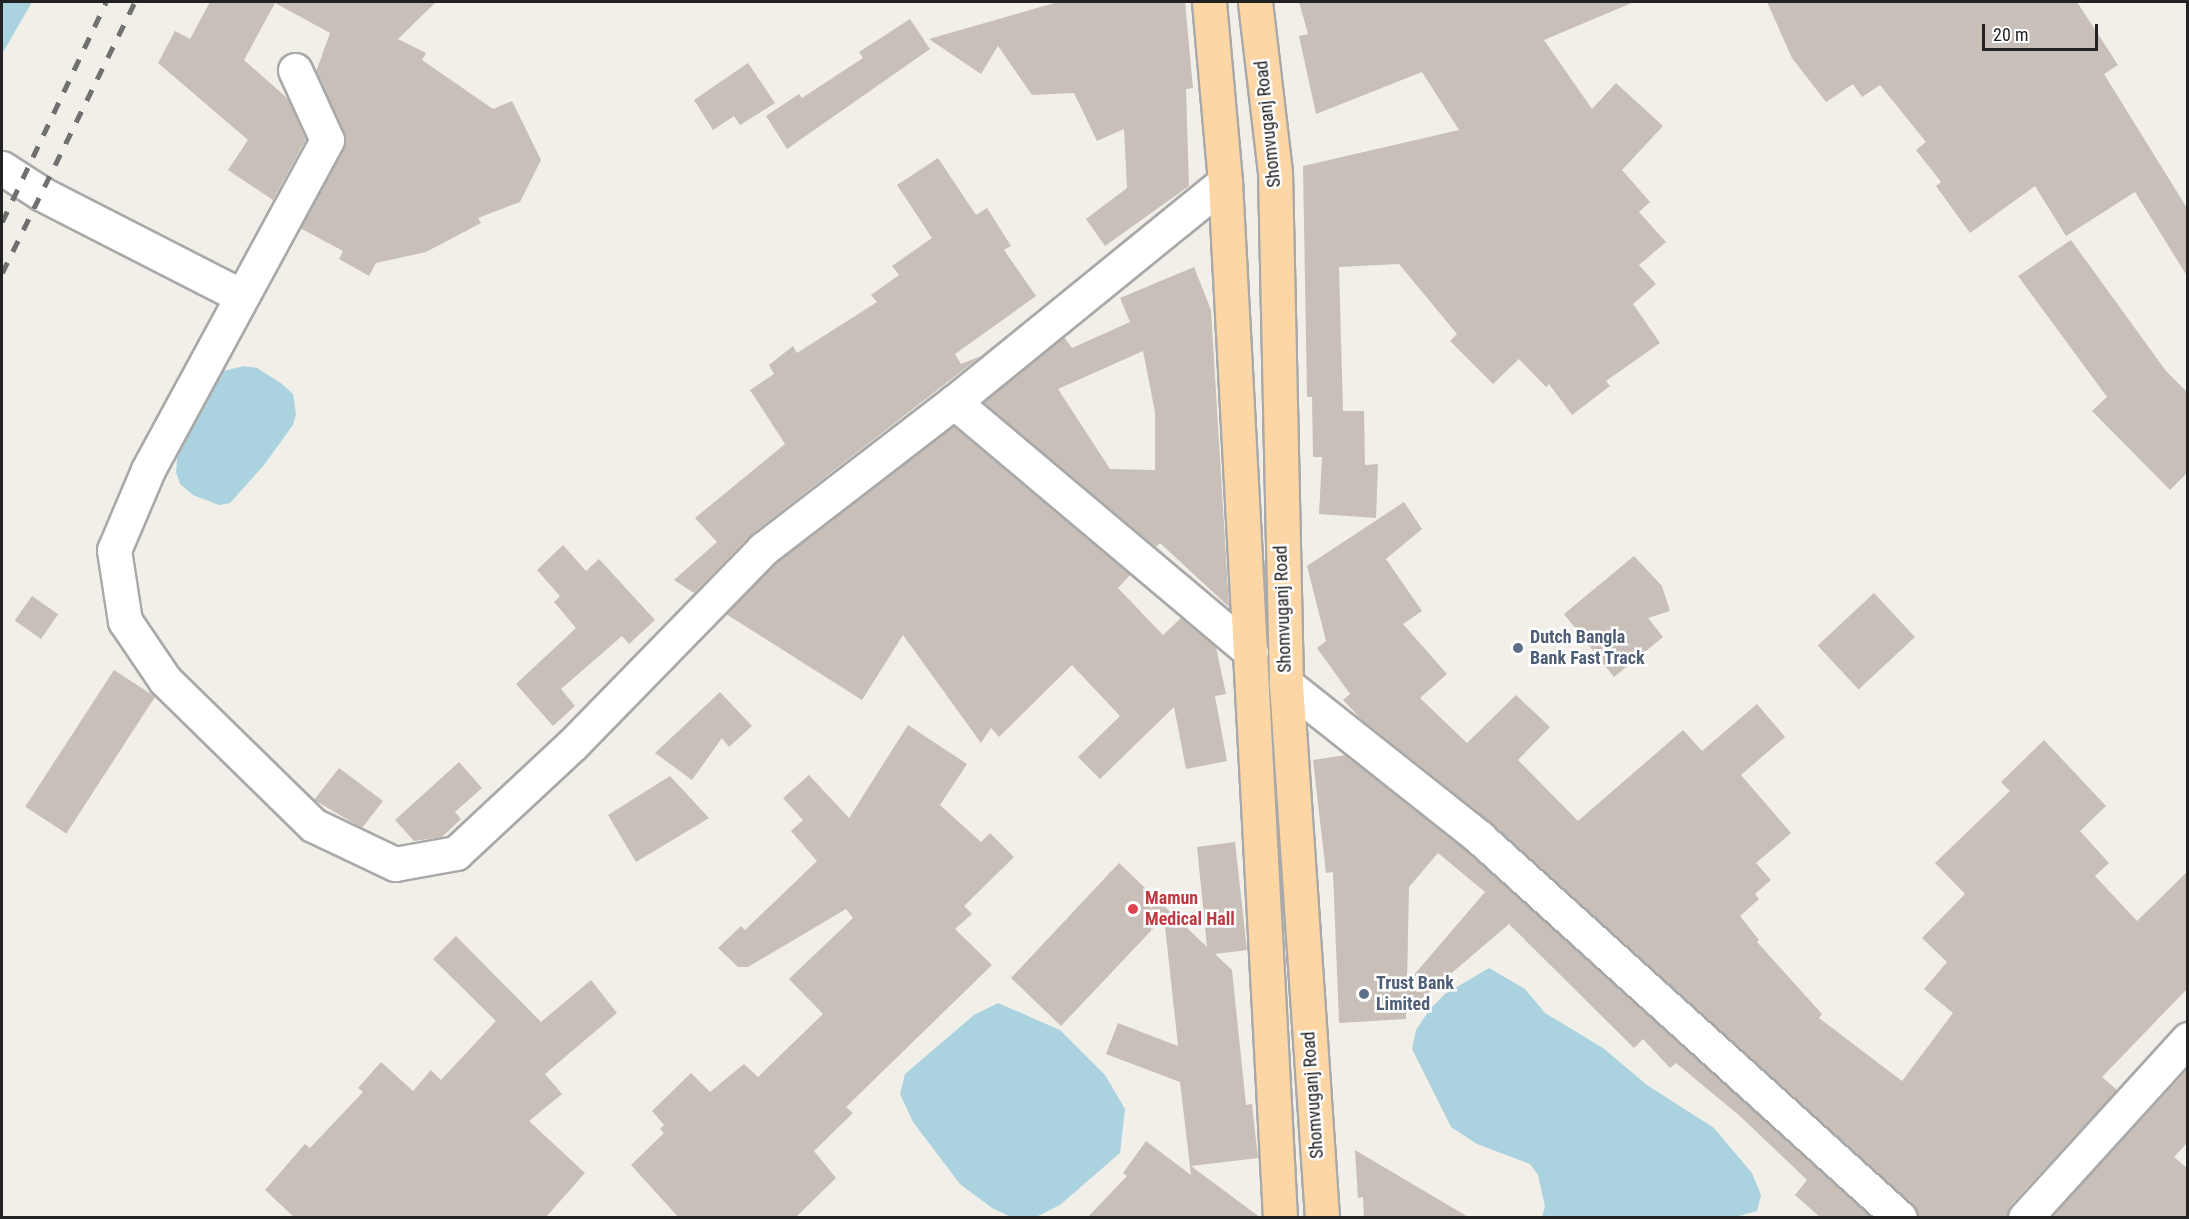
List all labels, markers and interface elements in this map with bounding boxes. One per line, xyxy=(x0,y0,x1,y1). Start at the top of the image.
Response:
scale bar xyxy=(1985,12,2100,50)
text: 20 m xyxy=(1993,24,2028,45)
street label: Shomvuganj Road xyxy=(1251,59,1285,189)
street label: Shomvuganj Road xyxy=(1270,545,1296,673)
place label: Dutch Bangla Bank Fast Track xyxy=(1530,627,1645,670)
marker: Dutch Bangla Bank Fast Track xyxy=(1511,641,1525,655)
place label: Mamun Medical Hall xyxy=(1145,888,1235,930)
marker: Mamun Medical Hall xyxy=(1126,902,1140,916)
place label: Trust Bank Limited xyxy=(1376,973,1454,1016)
marker: Trust Bank Limited xyxy=(1357,987,1371,1001)
street label: Shomvuganj Road xyxy=(1298,1031,1328,1159)

